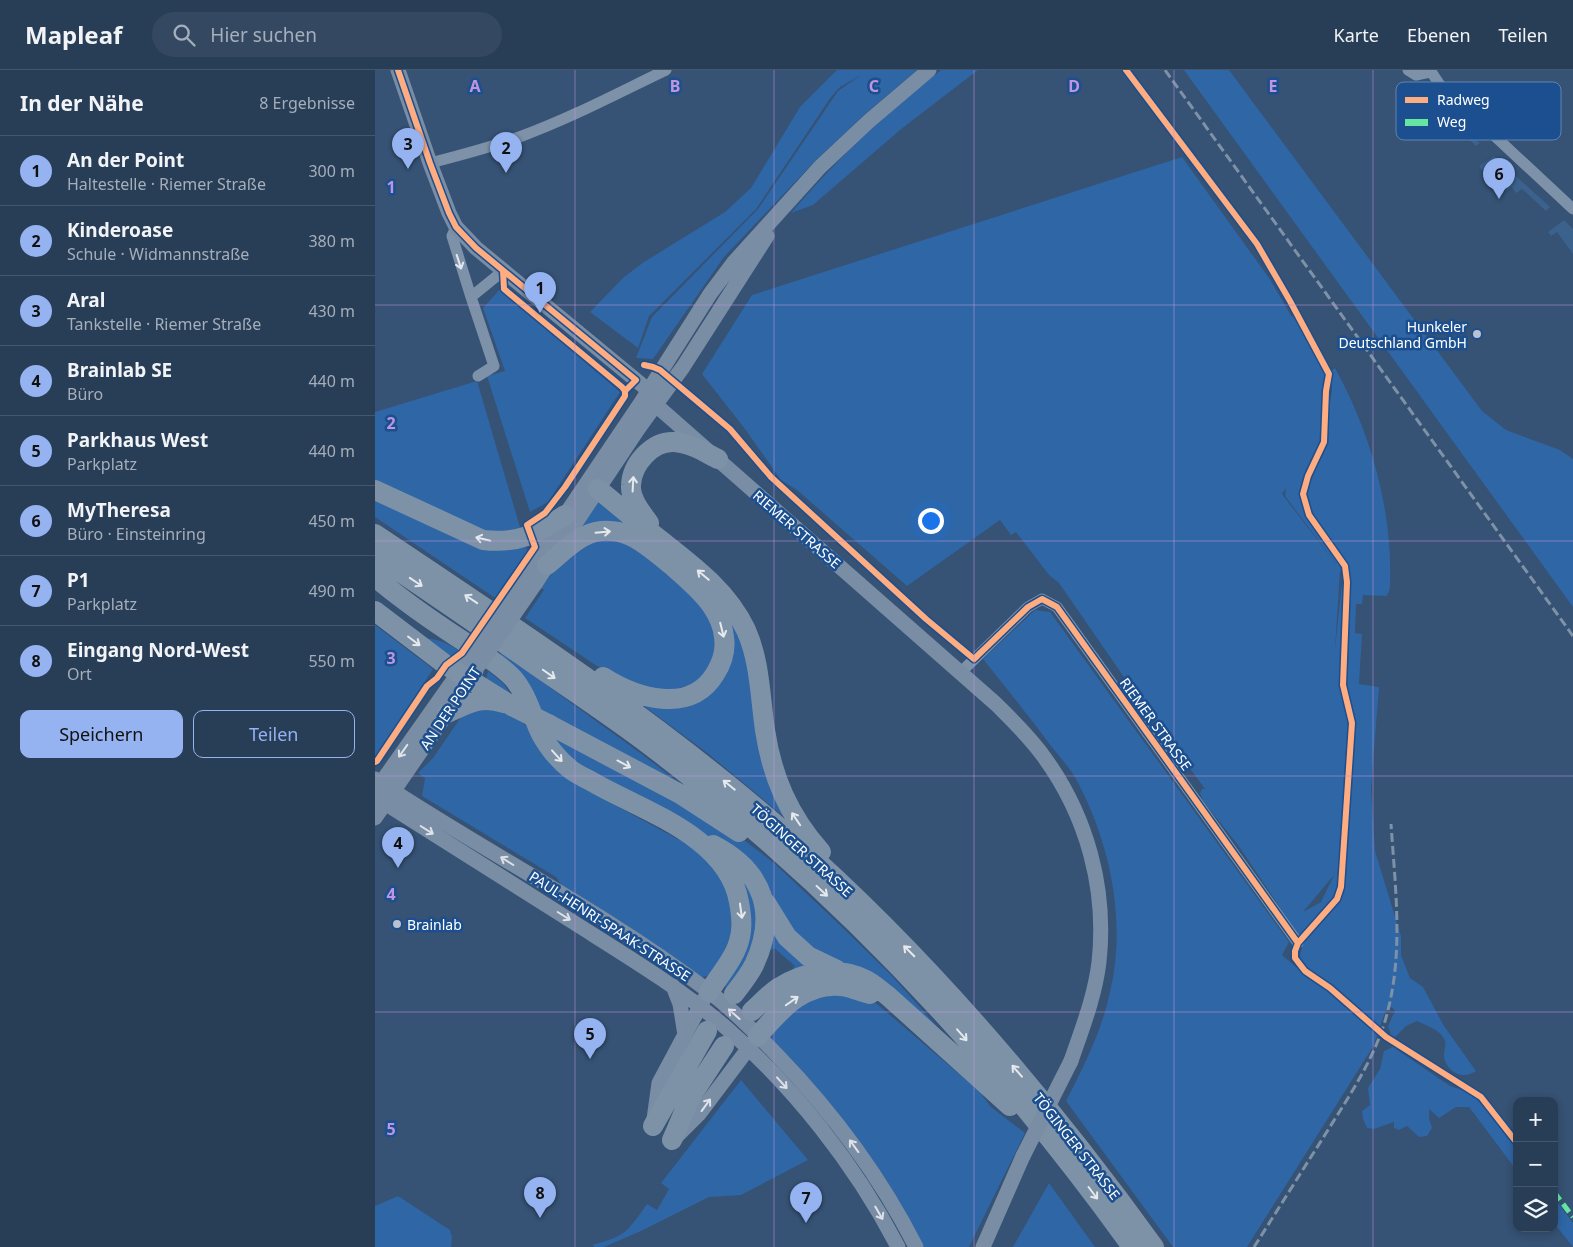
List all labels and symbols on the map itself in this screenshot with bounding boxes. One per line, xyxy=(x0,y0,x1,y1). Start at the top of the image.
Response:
text: A xyxy=(469,75,481,97)
text: B xyxy=(670,75,680,97)
text: C xyxy=(869,75,879,97)
text: D xyxy=(1068,75,1080,97)
text: E xyxy=(1269,75,1278,97)
legend xyxy=(1396,82,1561,140)
text: Radweg xyxy=(1437,90,1490,109)
text: Weg xyxy=(1437,112,1466,131)
pin: 3 xyxy=(392,128,424,169)
pin: 2 xyxy=(490,132,522,173)
pin: 6 xyxy=(1483,158,1515,199)
text: 1 xyxy=(386,176,396,198)
one-way arrow xyxy=(455,254,464,269)
pin: 1 xyxy=(524,272,556,313)
place label: Hunkeler Deutschland GmbH xyxy=(1338,317,1467,352)
marker: Hunkeler Deutschland GmbH xyxy=(1471,328,1483,340)
text: 2 xyxy=(386,412,396,434)
one-way arrow xyxy=(628,477,637,493)
street label: RIEMER STRASSE xyxy=(749,486,845,572)
your location xyxy=(918,508,944,534)
one-way arrow xyxy=(594,527,610,536)
one-way arrow xyxy=(476,534,492,543)
one-way arrow xyxy=(697,569,710,580)
one-way arrow xyxy=(408,577,422,587)
one-way arrow xyxy=(464,594,478,604)
one-way arrow xyxy=(718,621,727,637)
one-way arrow xyxy=(407,636,421,646)
text: 3 xyxy=(386,647,396,669)
street label: AN DER POINT xyxy=(415,663,485,753)
one-way arrow xyxy=(542,669,556,679)
street label: RIEMER STRASSE xyxy=(1116,674,1196,774)
one-way arrow xyxy=(398,744,408,758)
one-way arrow xyxy=(551,749,563,762)
one-way arrow xyxy=(616,759,631,769)
one-way arrow xyxy=(723,780,736,791)
street label: TÖGINGER STRASSE xyxy=(747,799,857,901)
one-way arrow xyxy=(791,812,801,826)
one-way arrow xyxy=(419,825,433,835)
pin: 4 xyxy=(382,827,414,868)
one-way arrow xyxy=(500,855,514,865)
street label: PAUL-HENRI-SPAAK-STRASSE xyxy=(526,867,694,985)
text: 4 xyxy=(386,883,396,905)
one-way arrow xyxy=(815,885,828,897)
one-way arrow xyxy=(736,903,746,919)
one-way arrow xyxy=(557,911,571,922)
place label: Brainlab xyxy=(407,915,462,934)
marker: Brainlab xyxy=(391,918,403,930)
one-way arrow xyxy=(902,945,915,957)
one-way arrow xyxy=(785,996,799,1006)
one-way arrow xyxy=(727,1008,740,1019)
pin: 5 xyxy=(574,1018,606,1059)
one-way arrow xyxy=(956,1029,968,1042)
one-way arrow xyxy=(1012,1065,1023,1078)
one-way arrow xyxy=(776,1077,788,1089)
street label: TÖGINGER STRASSE xyxy=(1029,1089,1125,1203)
one-way arrow xyxy=(701,1098,711,1112)
text: 5 xyxy=(386,1118,396,1140)
one-way arrow xyxy=(849,1139,859,1153)
pin: 8 xyxy=(524,1177,556,1218)
pin: 7 xyxy=(790,1182,822,1223)
one-way arrow xyxy=(1087,1186,1098,1199)
one-way arrow xyxy=(874,1205,884,1220)

